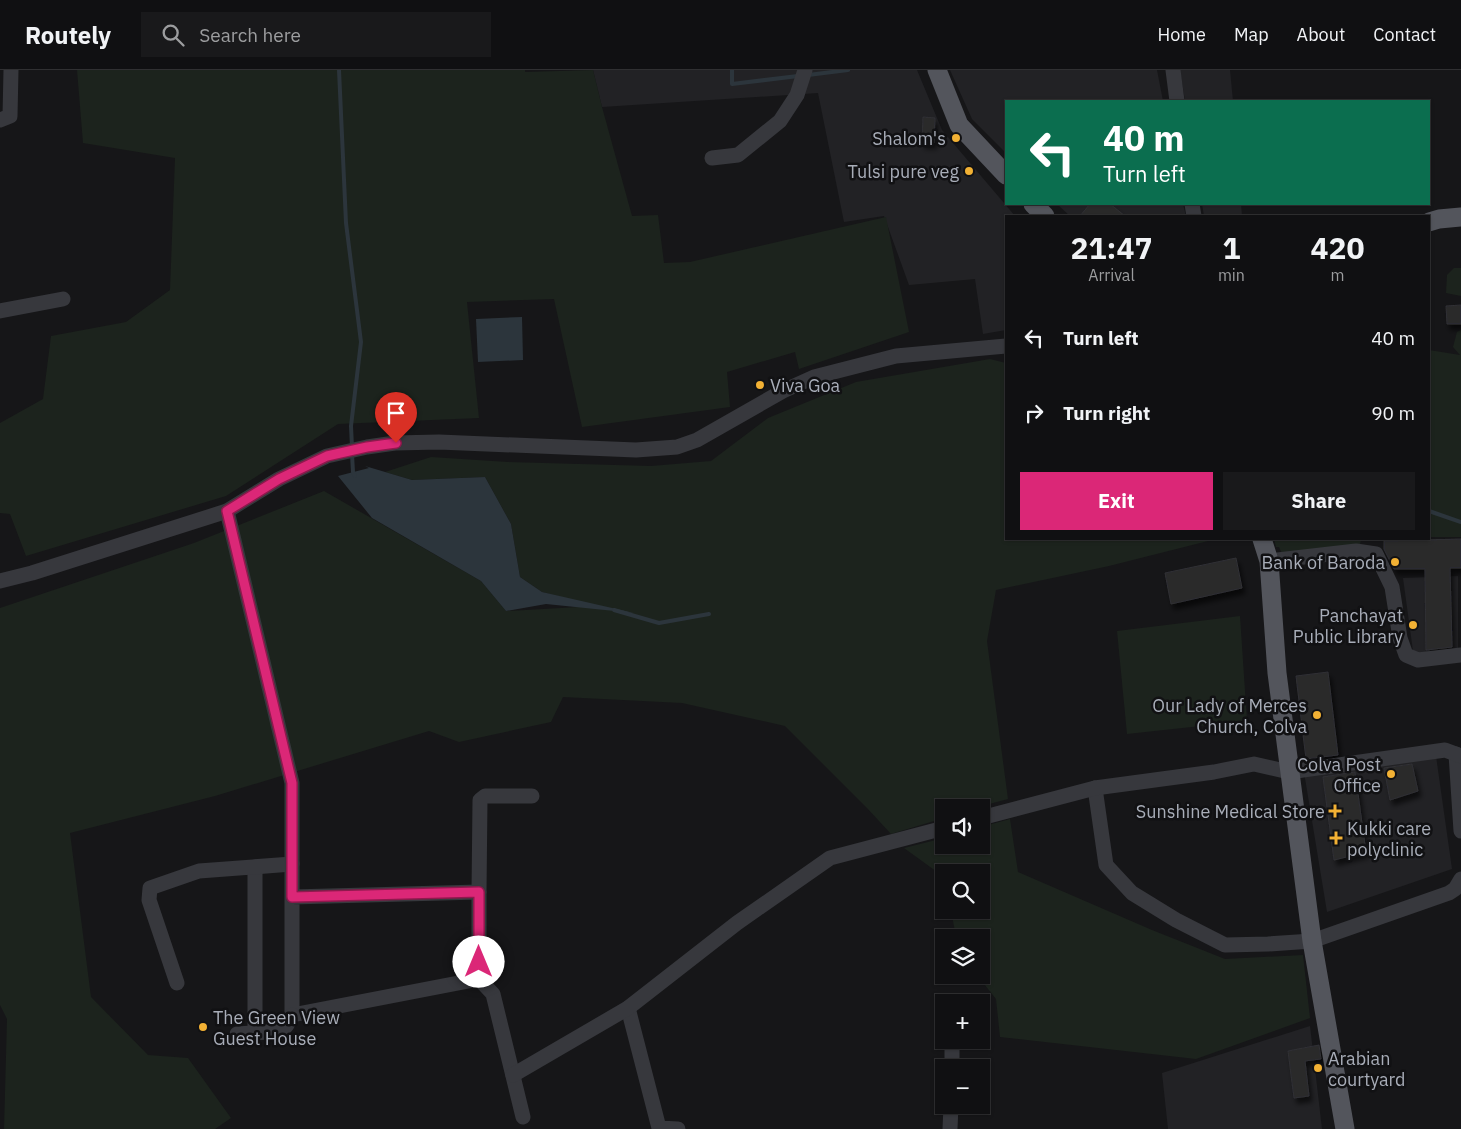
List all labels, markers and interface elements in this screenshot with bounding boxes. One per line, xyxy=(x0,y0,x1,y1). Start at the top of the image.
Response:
search box xyxy=(141,12,491,57)
text: Routely xyxy=(25,19,111,51)
icon: search xyxy=(159,21,187,49)
text: Search here xyxy=(199,23,301,47)
text: Home xyxy=(1158,23,1206,46)
text: Map xyxy=(1234,23,1269,46)
text: About xyxy=(1297,23,1345,46)
text: Contact xyxy=(1373,23,1436,46)
text: 40 m xyxy=(1103,115,1185,161)
icon: left xyxy=(1020,120,1085,185)
place label: Shalom's xyxy=(872,127,946,150)
marker: Shalom's xyxy=(950,132,962,144)
text: Turn left xyxy=(1103,159,1186,188)
place label: Tulsi pure veg xyxy=(848,160,959,183)
marker: Tulsi pure veg xyxy=(963,165,975,177)
text: 21:47 xyxy=(1071,228,1152,267)
text: 1 xyxy=(1222,228,1240,267)
text: 420 xyxy=(1310,228,1364,267)
text: Arrival xyxy=(1088,265,1135,285)
text: min xyxy=(1218,265,1245,285)
text: m xyxy=(1330,265,1344,285)
icon: left xyxy=(1020,324,1048,352)
text: Turn left xyxy=(1063,326,1139,350)
text: 40 m xyxy=(1371,326,1415,350)
place label: Viva Goa xyxy=(770,374,841,397)
marker: Viva Goa xyxy=(754,379,766,391)
pin xyxy=(375,392,417,443)
icon: arrive xyxy=(382,399,410,427)
icon: right xyxy=(1020,399,1048,427)
text: Turn right xyxy=(1063,401,1150,425)
text: 90 m xyxy=(1371,401,1415,425)
button: Exit xyxy=(1020,472,1213,530)
button: Share xyxy=(1223,472,1415,530)
place label: Bank of Baroda xyxy=(1262,551,1385,574)
marker: Bank of Baroda xyxy=(1389,556,1401,568)
place label: Panchayat Public Library xyxy=(1293,604,1403,648)
marker: Panchayat Public Library xyxy=(1407,619,1419,631)
place label: Our Lady of Merces Church, Colva xyxy=(1152,694,1307,738)
marker: Our Lady of Merces Church, Colva xyxy=(1311,709,1323,721)
place label: Colva Post Office xyxy=(1297,753,1381,797)
marker: Colva Post Office xyxy=(1385,768,1397,780)
map controls xyxy=(935,799,990,1114)
button: sound xyxy=(935,799,990,854)
place label: Sunshine Medical Store xyxy=(1136,800,1325,823)
marker: Sunshine Medical Store xyxy=(1329,805,1341,817)
place label: Kukki care polyclinic xyxy=(1347,817,1431,861)
marker: Kukki care polyclinic xyxy=(1329,831,1343,845)
button: search xyxy=(935,864,990,919)
button: layers xyxy=(935,929,990,984)
position arrow xyxy=(452,935,504,987)
button: + xyxy=(935,994,990,1049)
place label: The Green View Guest House xyxy=(213,1006,340,1050)
marker: The Green View Guest House xyxy=(197,1021,209,1033)
place label: Arabian courtyard xyxy=(1328,1047,1406,1091)
button: − xyxy=(935,1059,990,1114)
marker: Arabian courtyard xyxy=(1312,1062,1324,1074)

